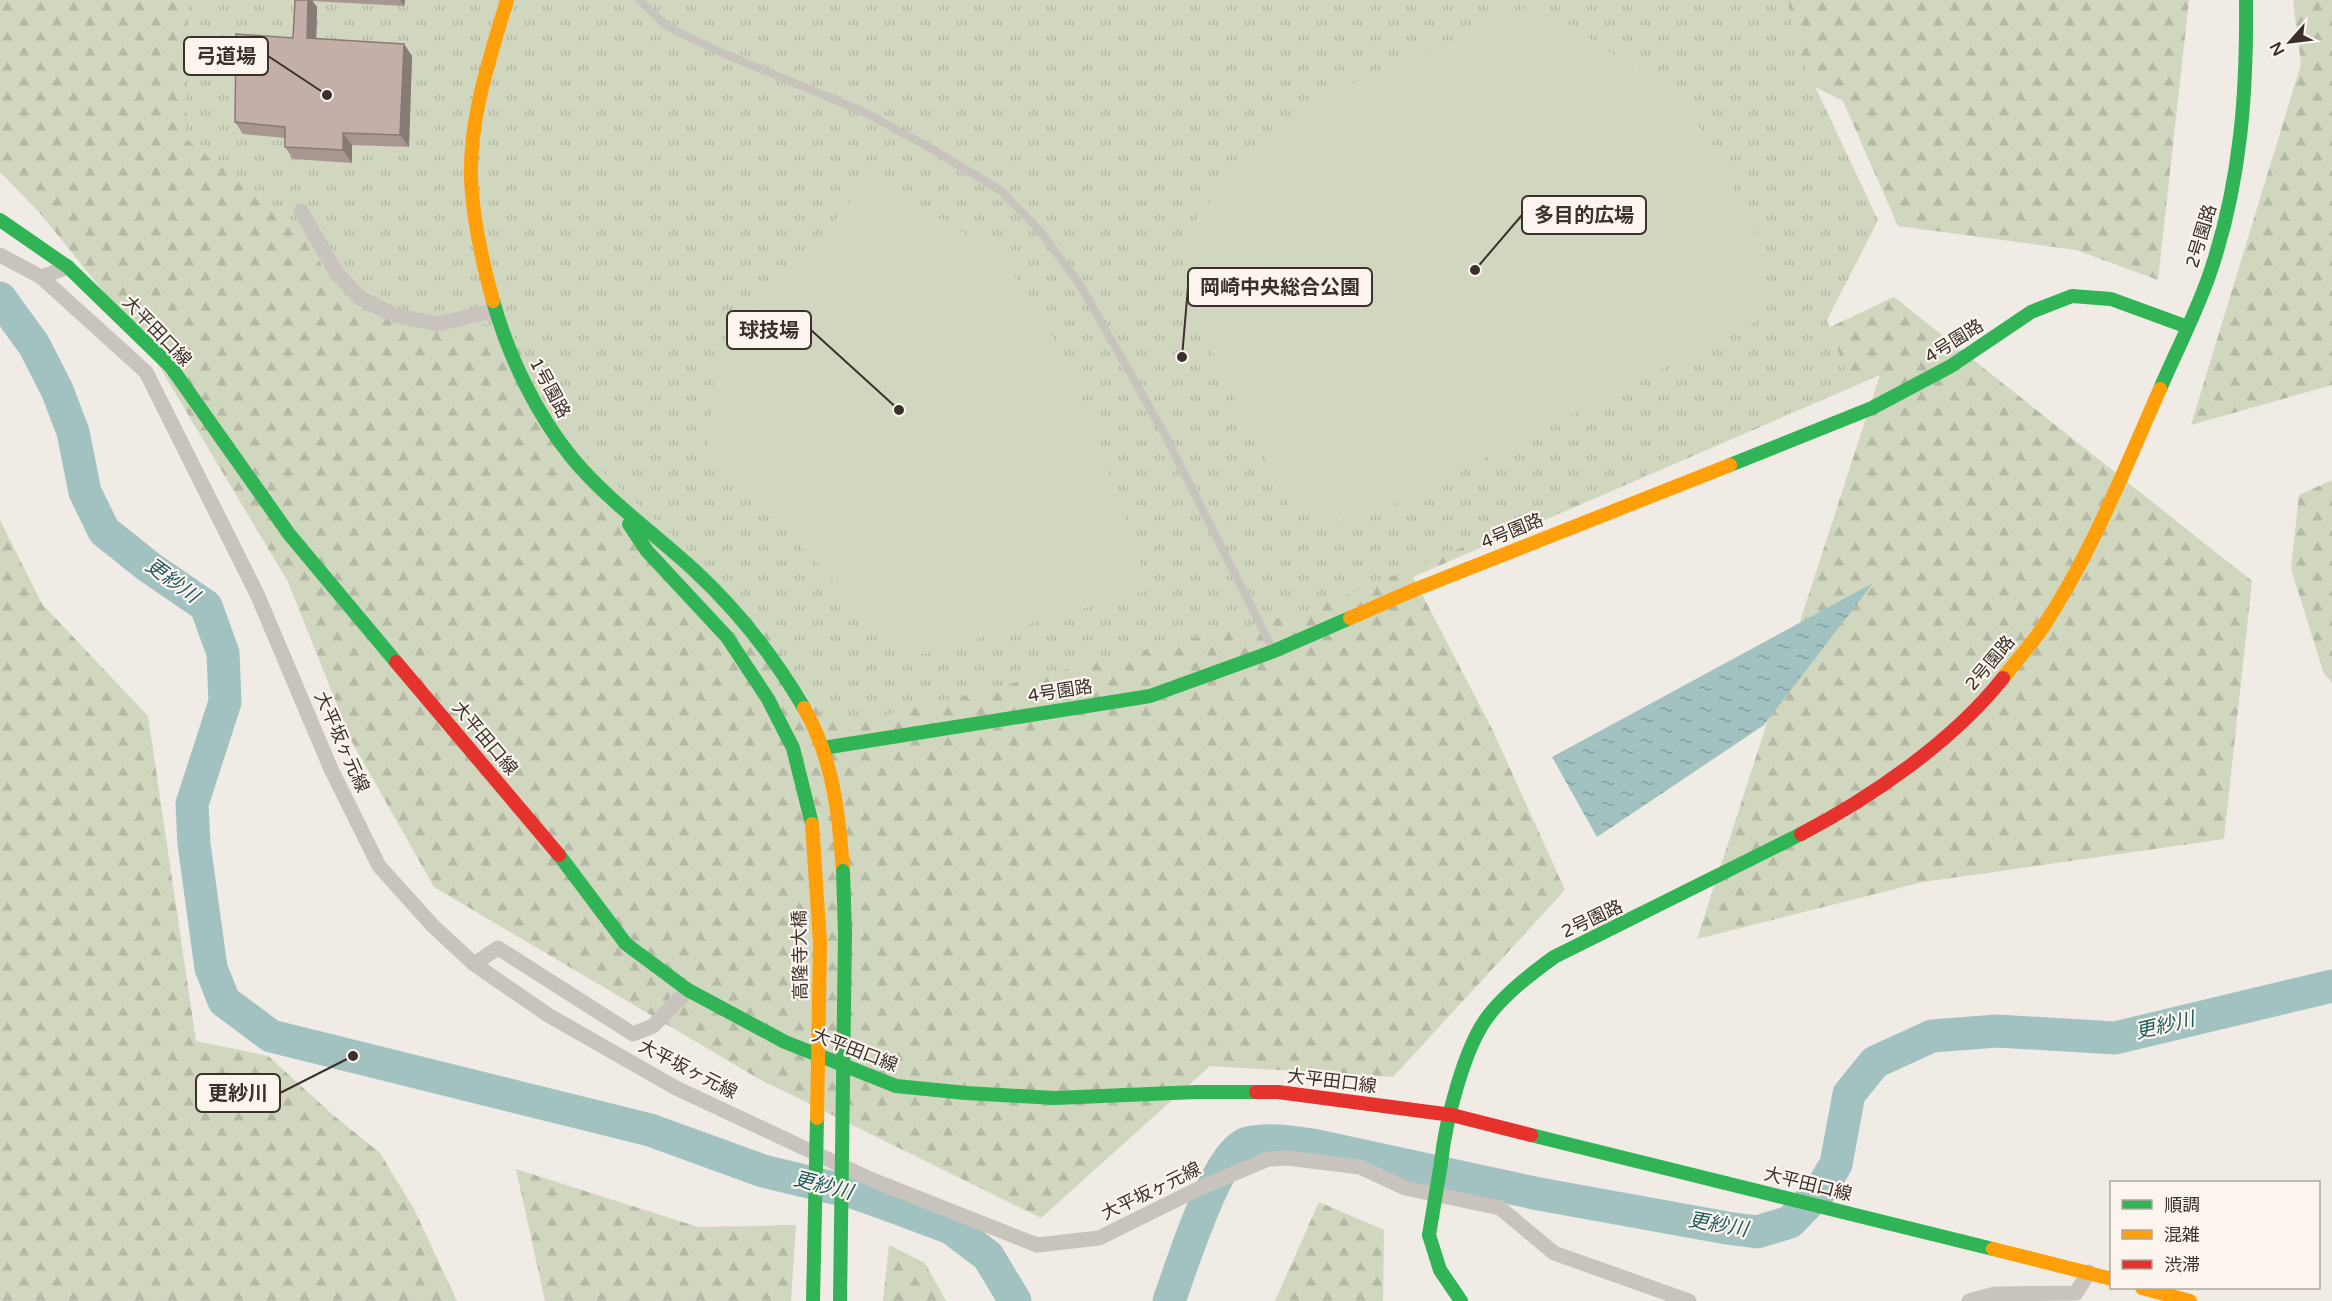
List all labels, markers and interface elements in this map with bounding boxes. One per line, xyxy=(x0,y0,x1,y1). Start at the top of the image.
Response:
north arrow xyxy=(2260,12,2320,72)
callout: 弓道場 xyxy=(184,37,268,75)
text: N xyxy=(2266,38,2289,59)
text: 弓道場 xyxy=(196,45,256,69)
callout: 多目的広場 xyxy=(1522,196,1646,234)
street label: 2号園路 xyxy=(2181,202,2221,270)
text: 多目的広場 xyxy=(1534,204,1634,228)
callout: 岡崎中央総合公園 xyxy=(1188,268,1372,306)
text: 岡崎中央総合公園 xyxy=(1200,276,1360,300)
street label: 大平田口線 xyxy=(118,291,196,371)
callout: 球技場 xyxy=(727,311,811,349)
street label: 4号園路 xyxy=(1920,314,1988,368)
text: 球技場 xyxy=(739,319,799,343)
street label: 1号園路 xyxy=(525,354,575,422)
street label: 4号園路 xyxy=(1478,509,1546,553)
water label: 更紗川 xyxy=(141,554,205,610)
street label: 2号園路 xyxy=(1961,631,2019,695)
street label: 4号園路 xyxy=(1026,675,1094,707)
street label: 大平坂ヶ元線 xyxy=(310,688,374,796)
street label: 大平田口線 xyxy=(448,696,522,780)
street label: 2号園路 xyxy=(1558,895,1626,943)
street label: 高隆寺大橋 xyxy=(788,910,812,1000)
water label: 更紗川 xyxy=(2133,1007,2199,1044)
street label: 大平田口線 xyxy=(809,1024,901,1076)
street label: 大平坂ヶ元線 xyxy=(635,1035,741,1103)
street label: 大平田口線 xyxy=(1286,1065,1378,1097)
callout: 更紗川 xyxy=(196,1074,280,1112)
text: 更紗川 xyxy=(208,1082,268,1106)
street label: 大平坂ヶ元線 xyxy=(1098,1157,1204,1225)
street label: 大平田口線 xyxy=(1762,1162,1854,1206)
water label: 更紗川 xyxy=(791,1167,857,1205)
legend xyxy=(2110,1181,2320,1289)
text: 順調 xyxy=(2164,1194,2200,1216)
water label: 更紗川 xyxy=(1686,1208,1752,1242)
text: 混雑 xyxy=(2164,1224,2200,1246)
text: 渋滞 xyxy=(2164,1254,2200,1276)

